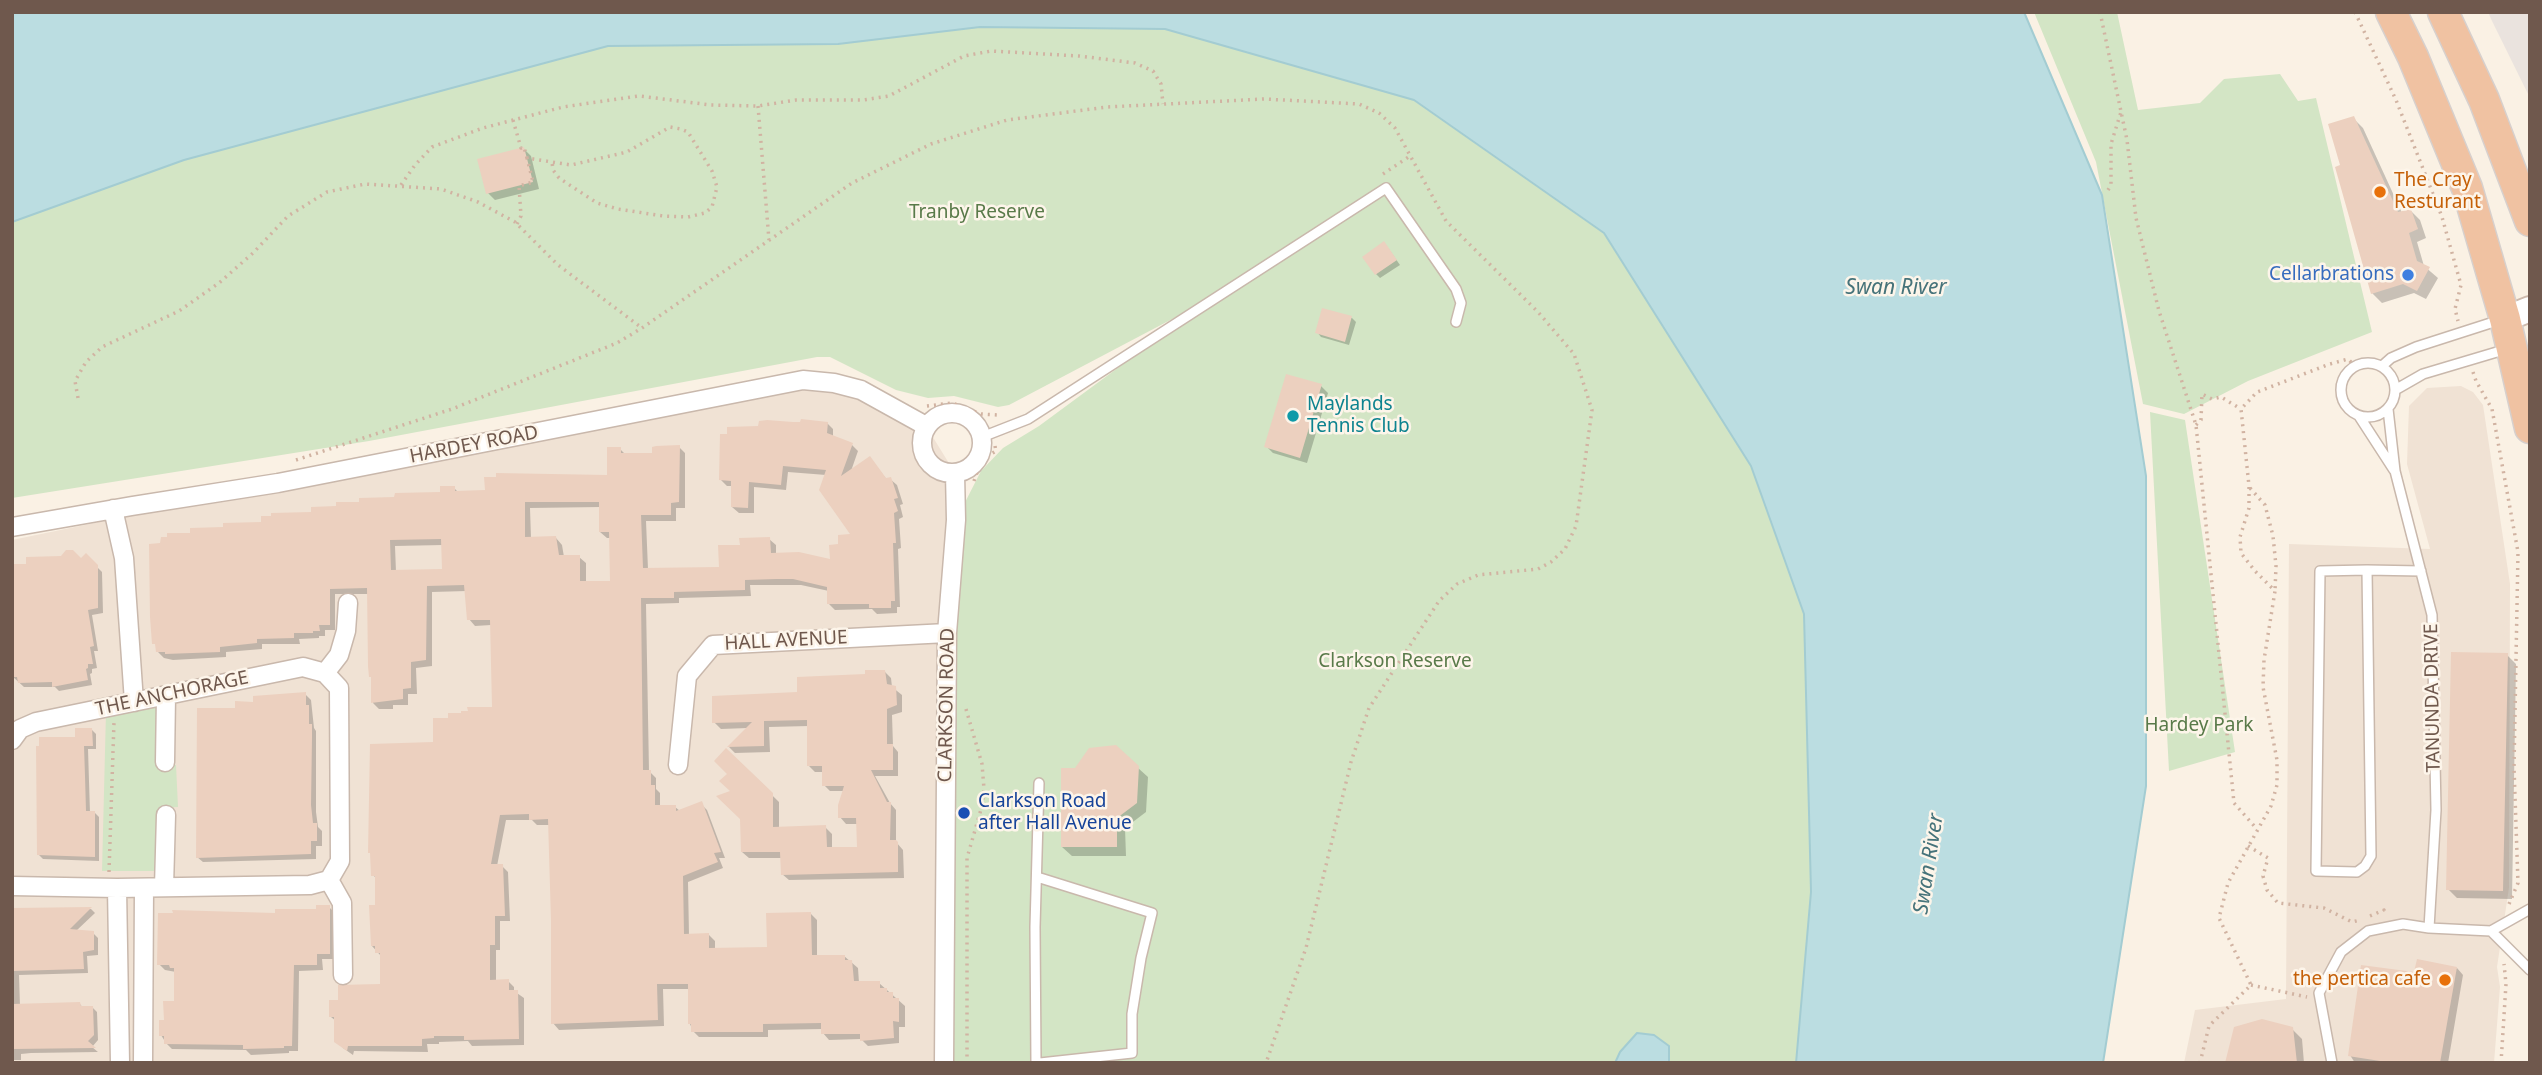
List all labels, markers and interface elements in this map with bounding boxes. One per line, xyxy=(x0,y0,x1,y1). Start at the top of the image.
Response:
place label: The Cray Resturant xyxy=(2394,170,2481,214)
marker: The Cray Resturant xyxy=(2372,184,2388,200)
park label: Tranby Reserve xyxy=(909,202,1045,224)
place label: Cellarbrations xyxy=(2269,264,2394,286)
marker: Cellarbrations xyxy=(2400,267,2416,283)
water label: Swan River xyxy=(1845,275,1947,301)
place label: Maylands Tennis Club xyxy=(1307,394,1410,438)
marker: Maylands Tennis Club xyxy=(1285,408,1301,424)
street label: HARDEY ROAD xyxy=(408,421,540,469)
street label: TANUNDA DRIVE xyxy=(2420,623,2446,773)
street label: HALL AVENUE xyxy=(724,626,848,656)
street label: CLARKSON ROAD xyxy=(934,628,960,782)
park label: Clarkson Reserve xyxy=(1318,651,1472,673)
street label: THE ANCHORAGE xyxy=(94,667,250,721)
park label: Hardey Park xyxy=(2144,715,2254,737)
place label: Clarkson Road after Hall Avenue xyxy=(978,791,1132,835)
marker: Clarkson Road after Hall Avenue xyxy=(956,805,972,821)
water label: Swan River xyxy=(1909,812,1949,916)
place label: the pertica cafe xyxy=(2293,969,2431,991)
marker: the pertica cafe xyxy=(2437,972,2453,988)

